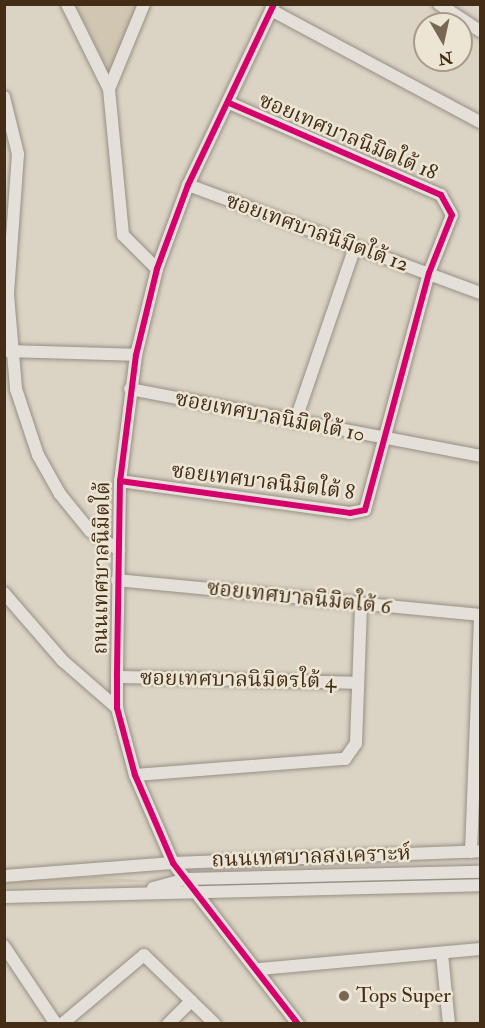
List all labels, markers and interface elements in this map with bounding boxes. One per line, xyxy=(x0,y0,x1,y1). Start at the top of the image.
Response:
north arrow xyxy=(413,12,473,72)
text: N xyxy=(437,47,454,69)
street label: ซอยเทศบาลนิมิตใต้ 18 xyxy=(255,88,441,186)
street label: ซอยเทศบาลนิมิตใต้ 12 xyxy=(222,188,412,278)
street label: ซอยเทศบาลนิมิตใต้ 10 xyxy=(173,386,367,448)
street label: ซอยเทศบาลนิมิตใต้ 8 xyxy=(170,458,356,506)
street label: ถนนเทศบาลนิมิตใต้ xyxy=(88,481,116,655)
street label: ซอยเทศบาลนิมิตใต้ 6 xyxy=(206,576,392,620)
street label: ซอยเทศบาลนิมิตรใต้ 4 xyxy=(140,666,336,694)
street label: ถนนเทศบาลสงเคราะห์ xyxy=(211,841,411,873)
place label: Tops Super xyxy=(356,983,451,1009)
marker: Tops Super xyxy=(337,989,351,1003)

